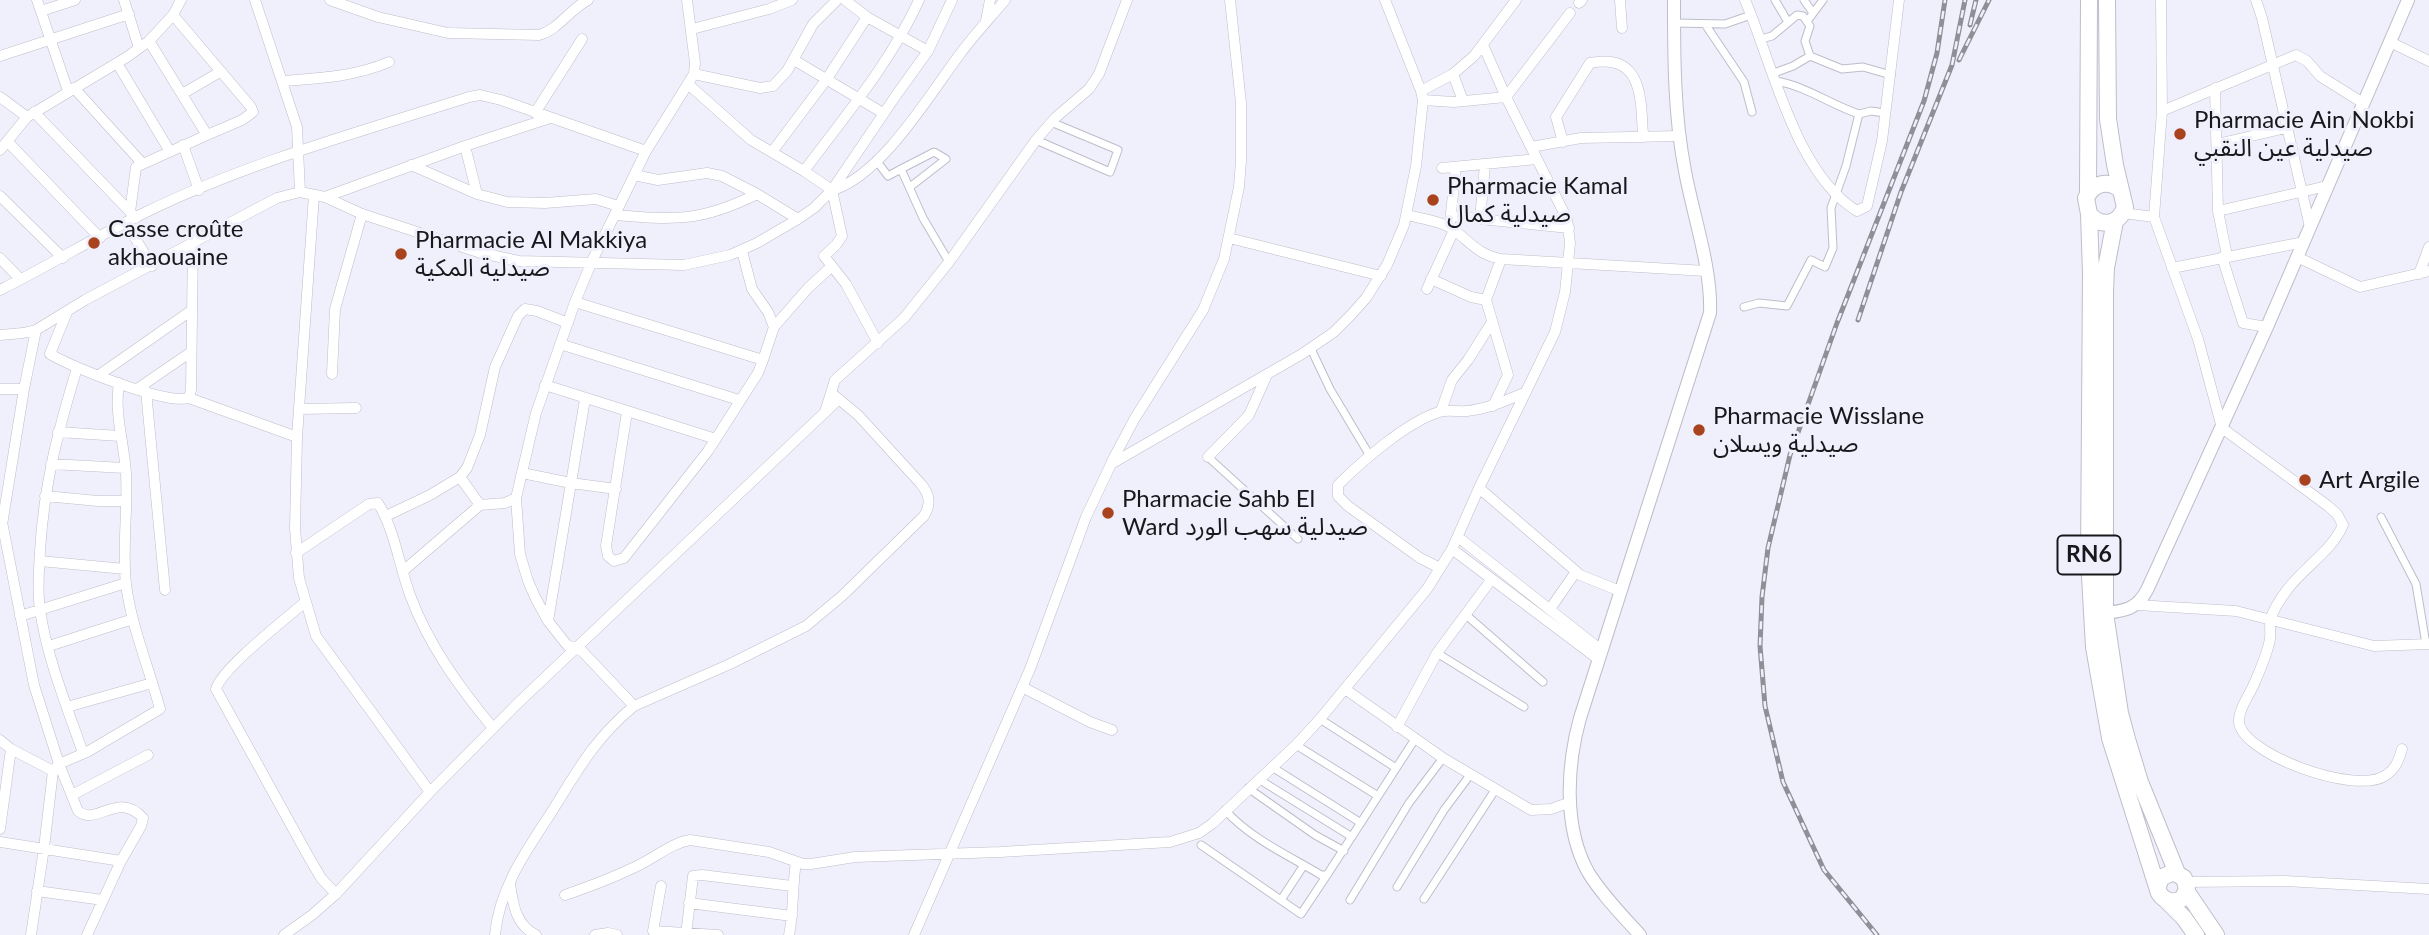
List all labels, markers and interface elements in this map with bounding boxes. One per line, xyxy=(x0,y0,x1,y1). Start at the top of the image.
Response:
place label: Pharmacie Ain Nokbi صيدلية عين النقبي xyxy=(2194,106,2415,162)
marker: Pharmacie Ain Nokbi صيدلية عين النقبي xyxy=(2172,126,2188,142)
place label: Pharmacie Kamal صيدلية كمال xyxy=(1447,172,1628,228)
marker: Pharmacie Kamal صيدلية كمال xyxy=(1425,192,1441,208)
place label: Casse croûte akhaouaine xyxy=(108,215,243,271)
place label: Pharmacie Al Makkiya صيدلية المكية xyxy=(415,226,647,282)
marker: Casse croûte akhaouaine xyxy=(86,235,102,251)
marker: Pharmacie Al Makkiya صيدلية المكية xyxy=(393,246,409,262)
place label: Pharmacie Wisslane صيدلية ويسلان xyxy=(1713,402,1924,458)
marker: Pharmacie Wisslane صيدلية ويسلان xyxy=(1691,422,1707,438)
place label: Art Argile xyxy=(2319,466,2420,494)
marker: Art Argile xyxy=(2297,472,2313,488)
place label: Pharmacie Sahb El Ward صيدلية سهب الورد xyxy=(1122,485,1368,541)
marker: Pharmacie Sahb El Ward صيدلية سهب الورد xyxy=(1100,505,1116,521)
road number: RN6 xyxy=(2058,536,2120,575)

